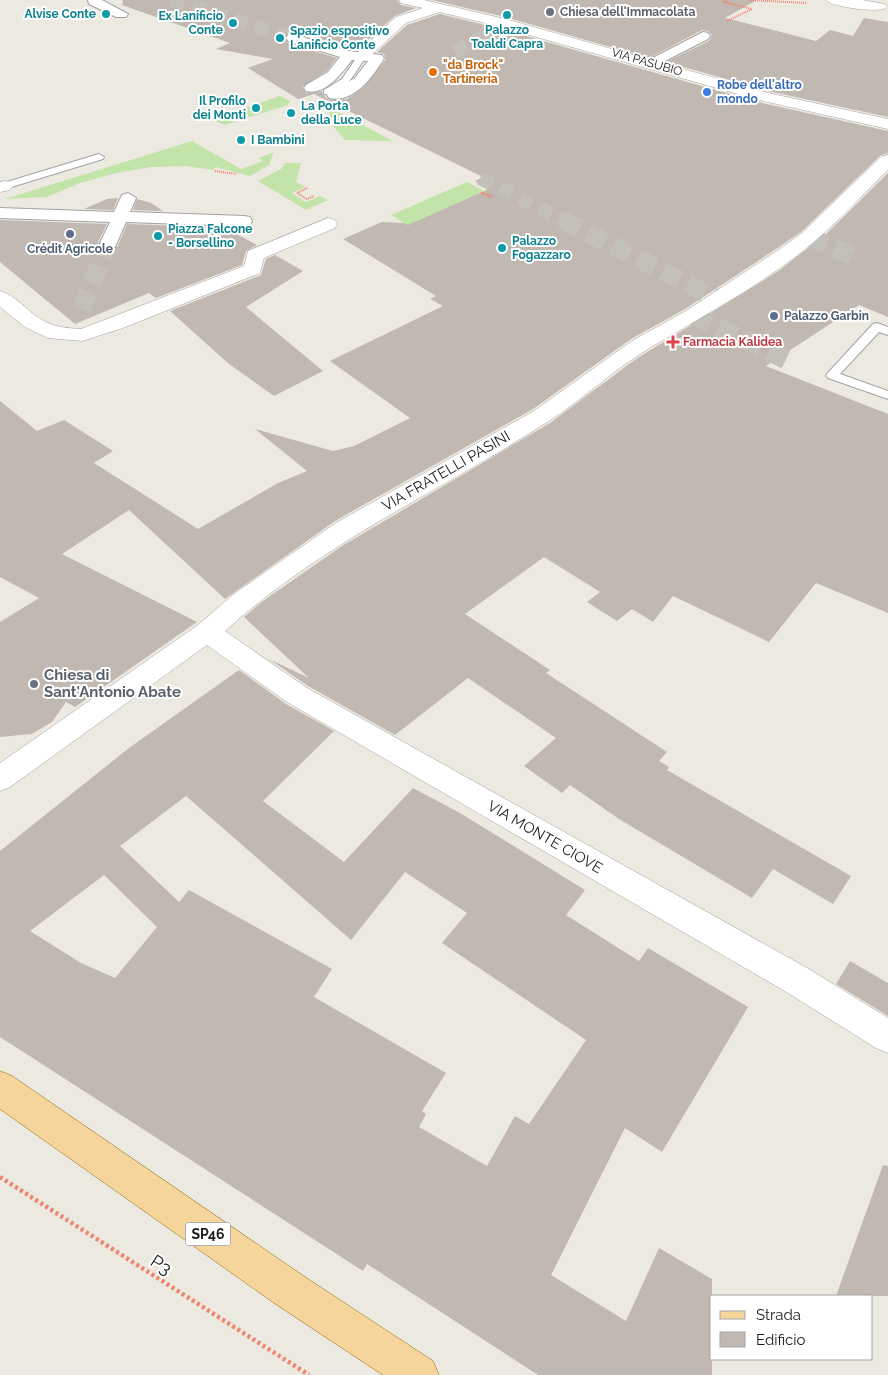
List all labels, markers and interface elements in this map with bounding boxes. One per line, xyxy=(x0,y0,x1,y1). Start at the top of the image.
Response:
place label: Chiesa dell'Immacolata xyxy=(560,5,695,19)
marker: Chiesa dell'Immacolata xyxy=(544,6,556,18)
place label: Alvise Conte xyxy=(24,7,96,21)
marker: Alvise Conte xyxy=(100,8,112,20)
place label: Ex Lanificio Conte xyxy=(158,9,223,37)
marker: Palazzo Toaldi Capra xyxy=(501,9,513,21)
marker: Ex Lanificio Conte xyxy=(227,17,239,29)
place label: Palazzo Toaldi Capra xyxy=(471,23,543,51)
place label: Spazio espositivo Lanificio Conte xyxy=(290,24,389,52)
marker: Spazio espositivo Lanificio Conte xyxy=(274,32,286,44)
street label: VIA PASUBIO xyxy=(610,45,684,79)
place label: "da Brock" Tartineria xyxy=(443,58,503,86)
marker: "da Brock" Tartineria xyxy=(427,66,439,78)
place label: Robe dell'altro mondo xyxy=(717,78,802,106)
marker: Robe dell'altro mondo xyxy=(701,86,713,98)
place label: Il Profilo dei Monti xyxy=(193,94,246,122)
place label: La Porta della Luce xyxy=(301,99,362,127)
marker: Il Profilo dei Monti xyxy=(250,102,262,114)
marker: La Porta della Luce xyxy=(285,107,297,119)
place label: I Bambini xyxy=(251,133,305,147)
marker: I Bambini xyxy=(235,134,247,146)
place label: Piazza Falcone - Borsellino xyxy=(168,222,253,250)
marker: Crédit Agricole xyxy=(64,228,76,240)
marker: Piazza Falcone - Borsellino xyxy=(152,230,164,242)
place label: Palazzo Fogazzaro xyxy=(512,234,571,262)
place label: Crédit Agricole xyxy=(27,242,113,256)
marker: Palazzo Fogazzaro xyxy=(496,242,508,254)
place label: Palazzo Garbin xyxy=(784,309,869,323)
marker: Palazzo Garbin xyxy=(768,310,780,322)
place label: Farmacia Kalidea xyxy=(683,335,782,349)
marker: Farmacia Kalidea xyxy=(667,336,679,348)
street label: VIA FRATELLI PASINI xyxy=(379,427,513,515)
place label: Chiesa di Sant'Antonio Abate xyxy=(44,666,181,701)
marker: Chiesa di Sant'Antonio Abate xyxy=(28,678,40,690)
street label: VIA MONTE CIOVE xyxy=(484,797,606,877)
road number: SP46 xyxy=(186,1222,230,1246)
street label: P3 xyxy=(147,1250,176,1279)
legend xyxy=(710,1295,873,1360)
text: Strada xyxy=(756,1306,801,1324)
text: Edificio xyxy=(756,1331,806,1349)

